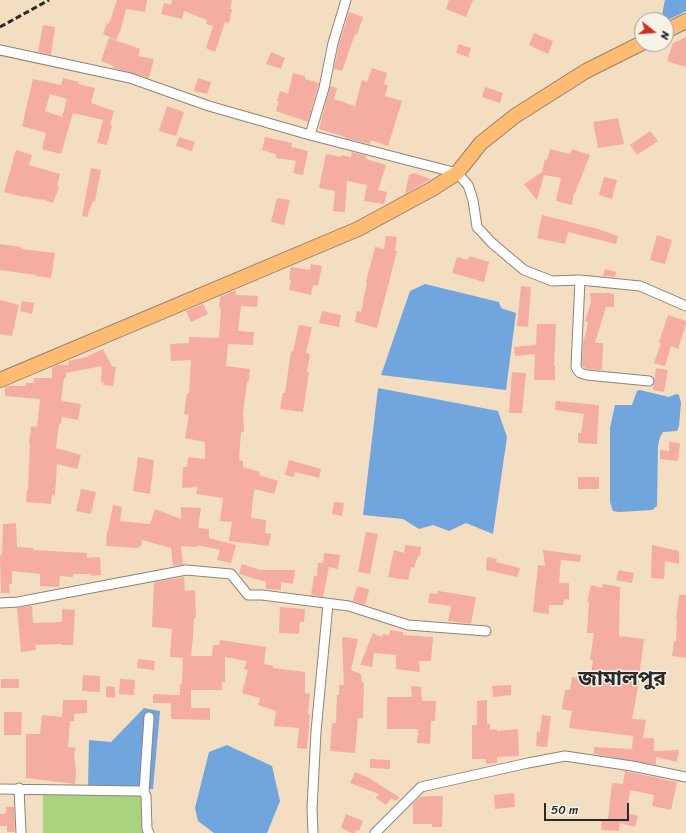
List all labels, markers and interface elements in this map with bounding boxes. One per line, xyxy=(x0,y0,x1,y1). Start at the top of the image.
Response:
north arrow xyxy=(634,12,674,52)
text: N xyxy=(655,29,675,42)
district label: জামালপুর xyxy=(578,667,666,693)
scale bar xyxy=(546,795,631,821)
text: 50 m xyxy=(551,799,578,821)

